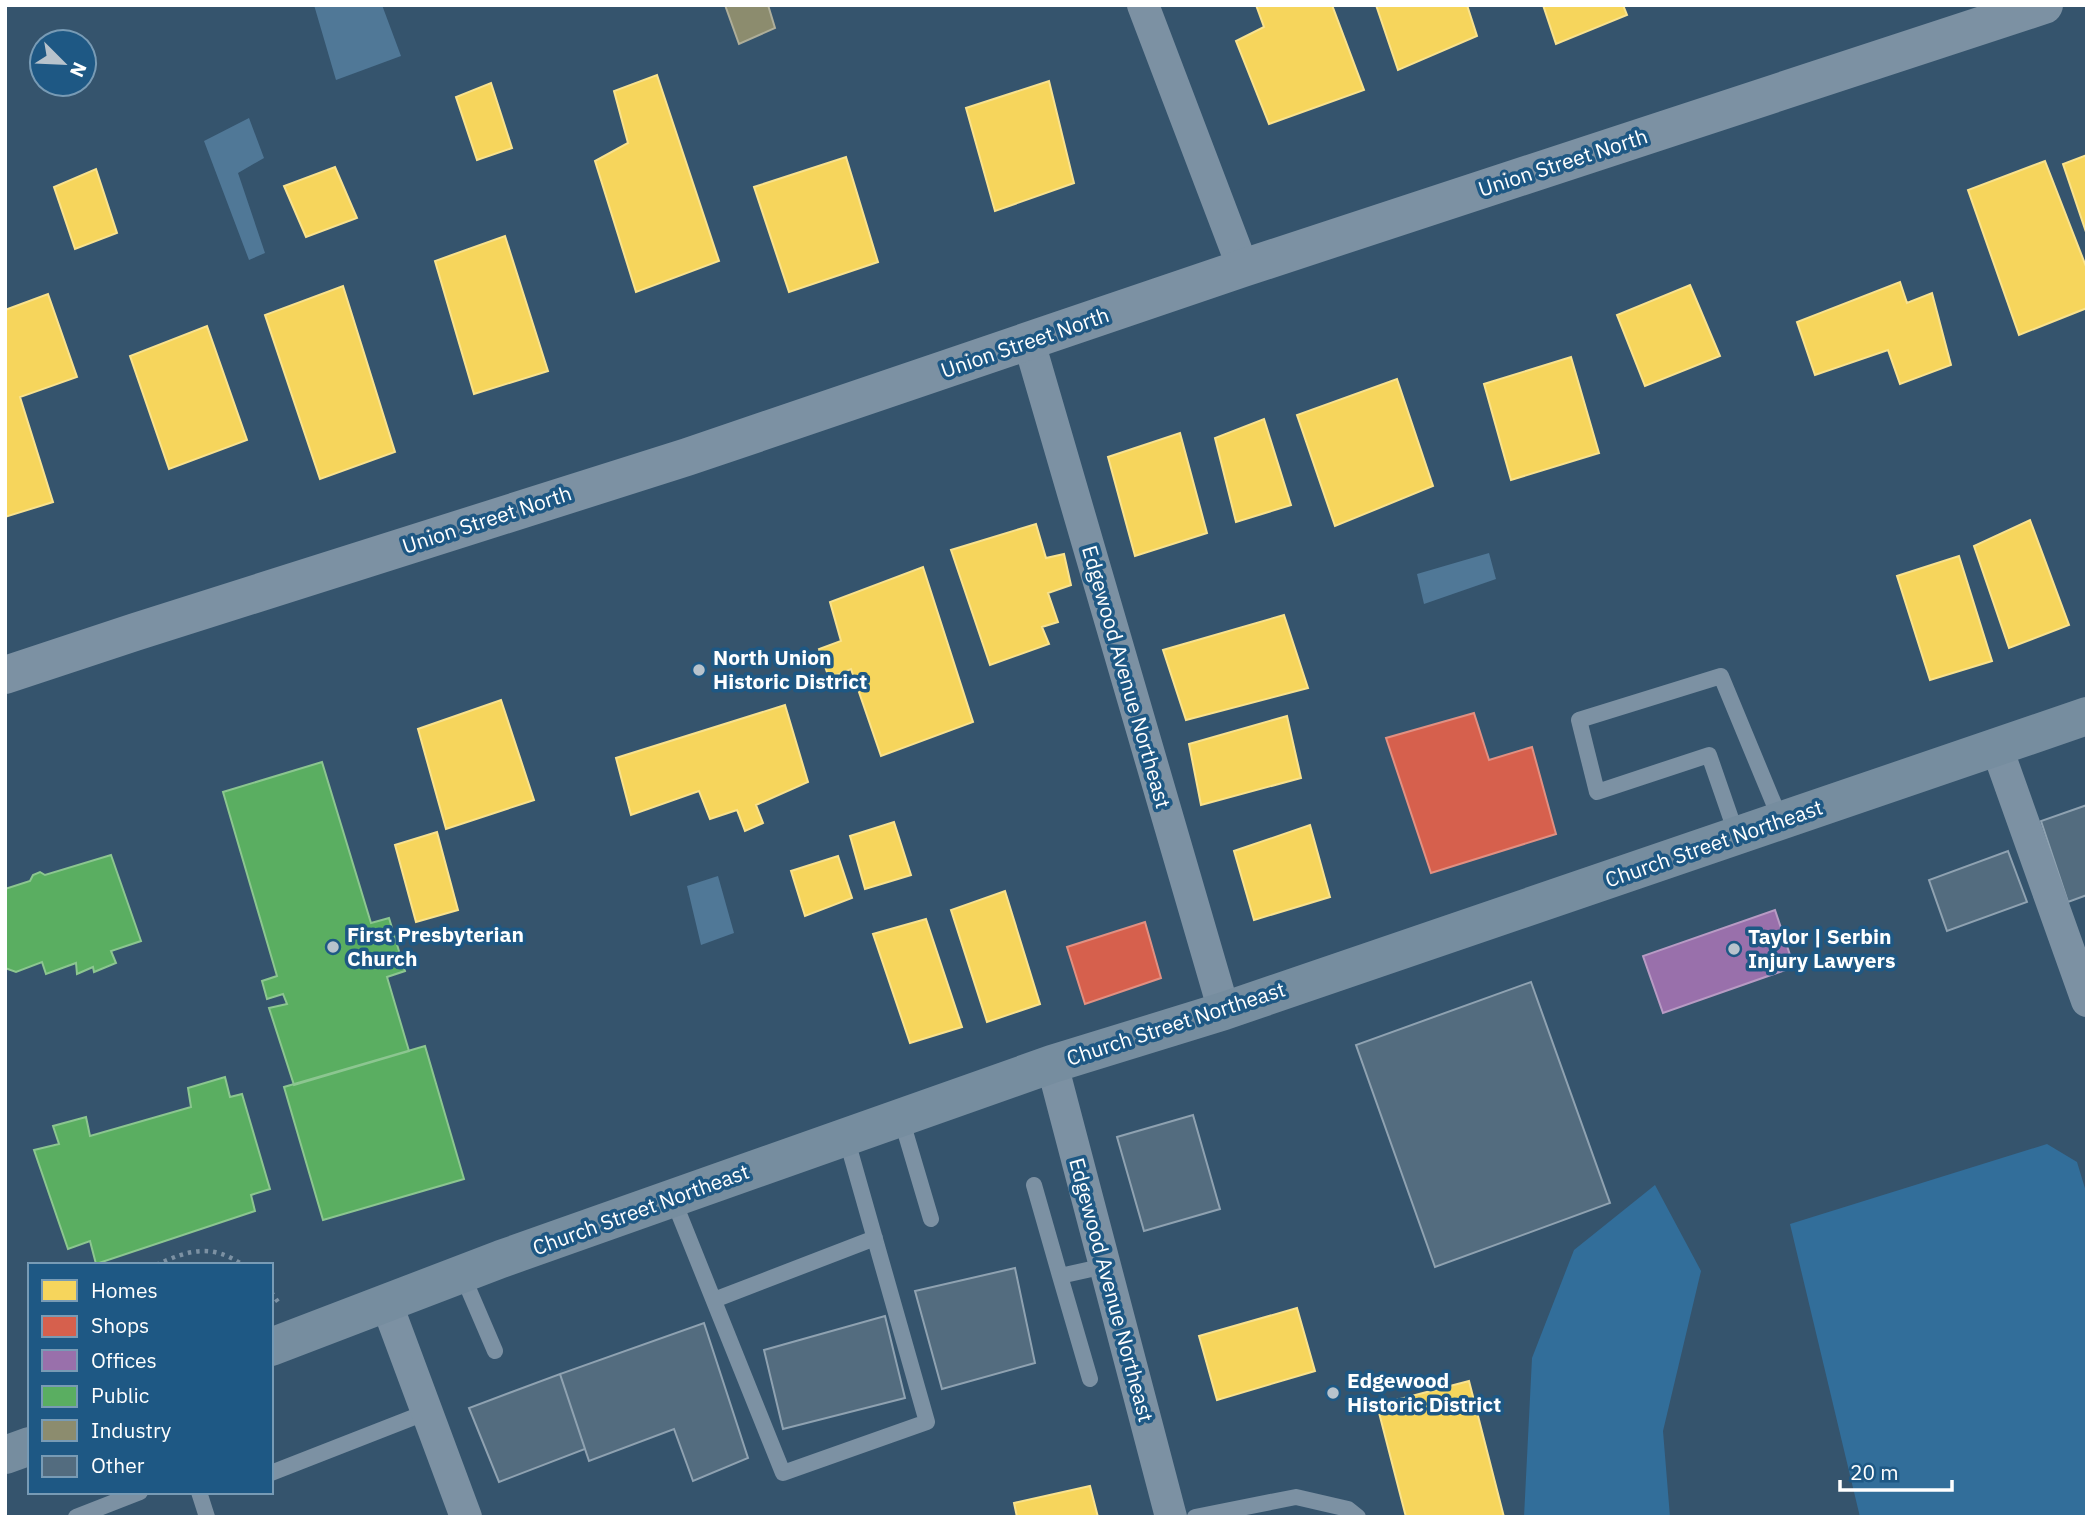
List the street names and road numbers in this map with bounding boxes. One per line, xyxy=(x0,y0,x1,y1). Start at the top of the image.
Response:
street label: Union Street North xyxy=(1475,121,1651,203)
street label: Union Street North xyxy=(937,300,1113,384)
street label: Union Street North xyxy=(399,478,575,560)
street label: Edgewood Avenue Northeast xyxy=(1076,542,1178,811)
street label: Church Street Northeast xyxy=(1601,793,1826,893)
street label: Church Street Northeast xyxy=(1063,974,1289,1072)
street label: Edgewood Avenue Northeast xyxy=(1063,1155,1161,1425)
street label: Church Street Northeast xyxy=(529,1157,753,1261)

